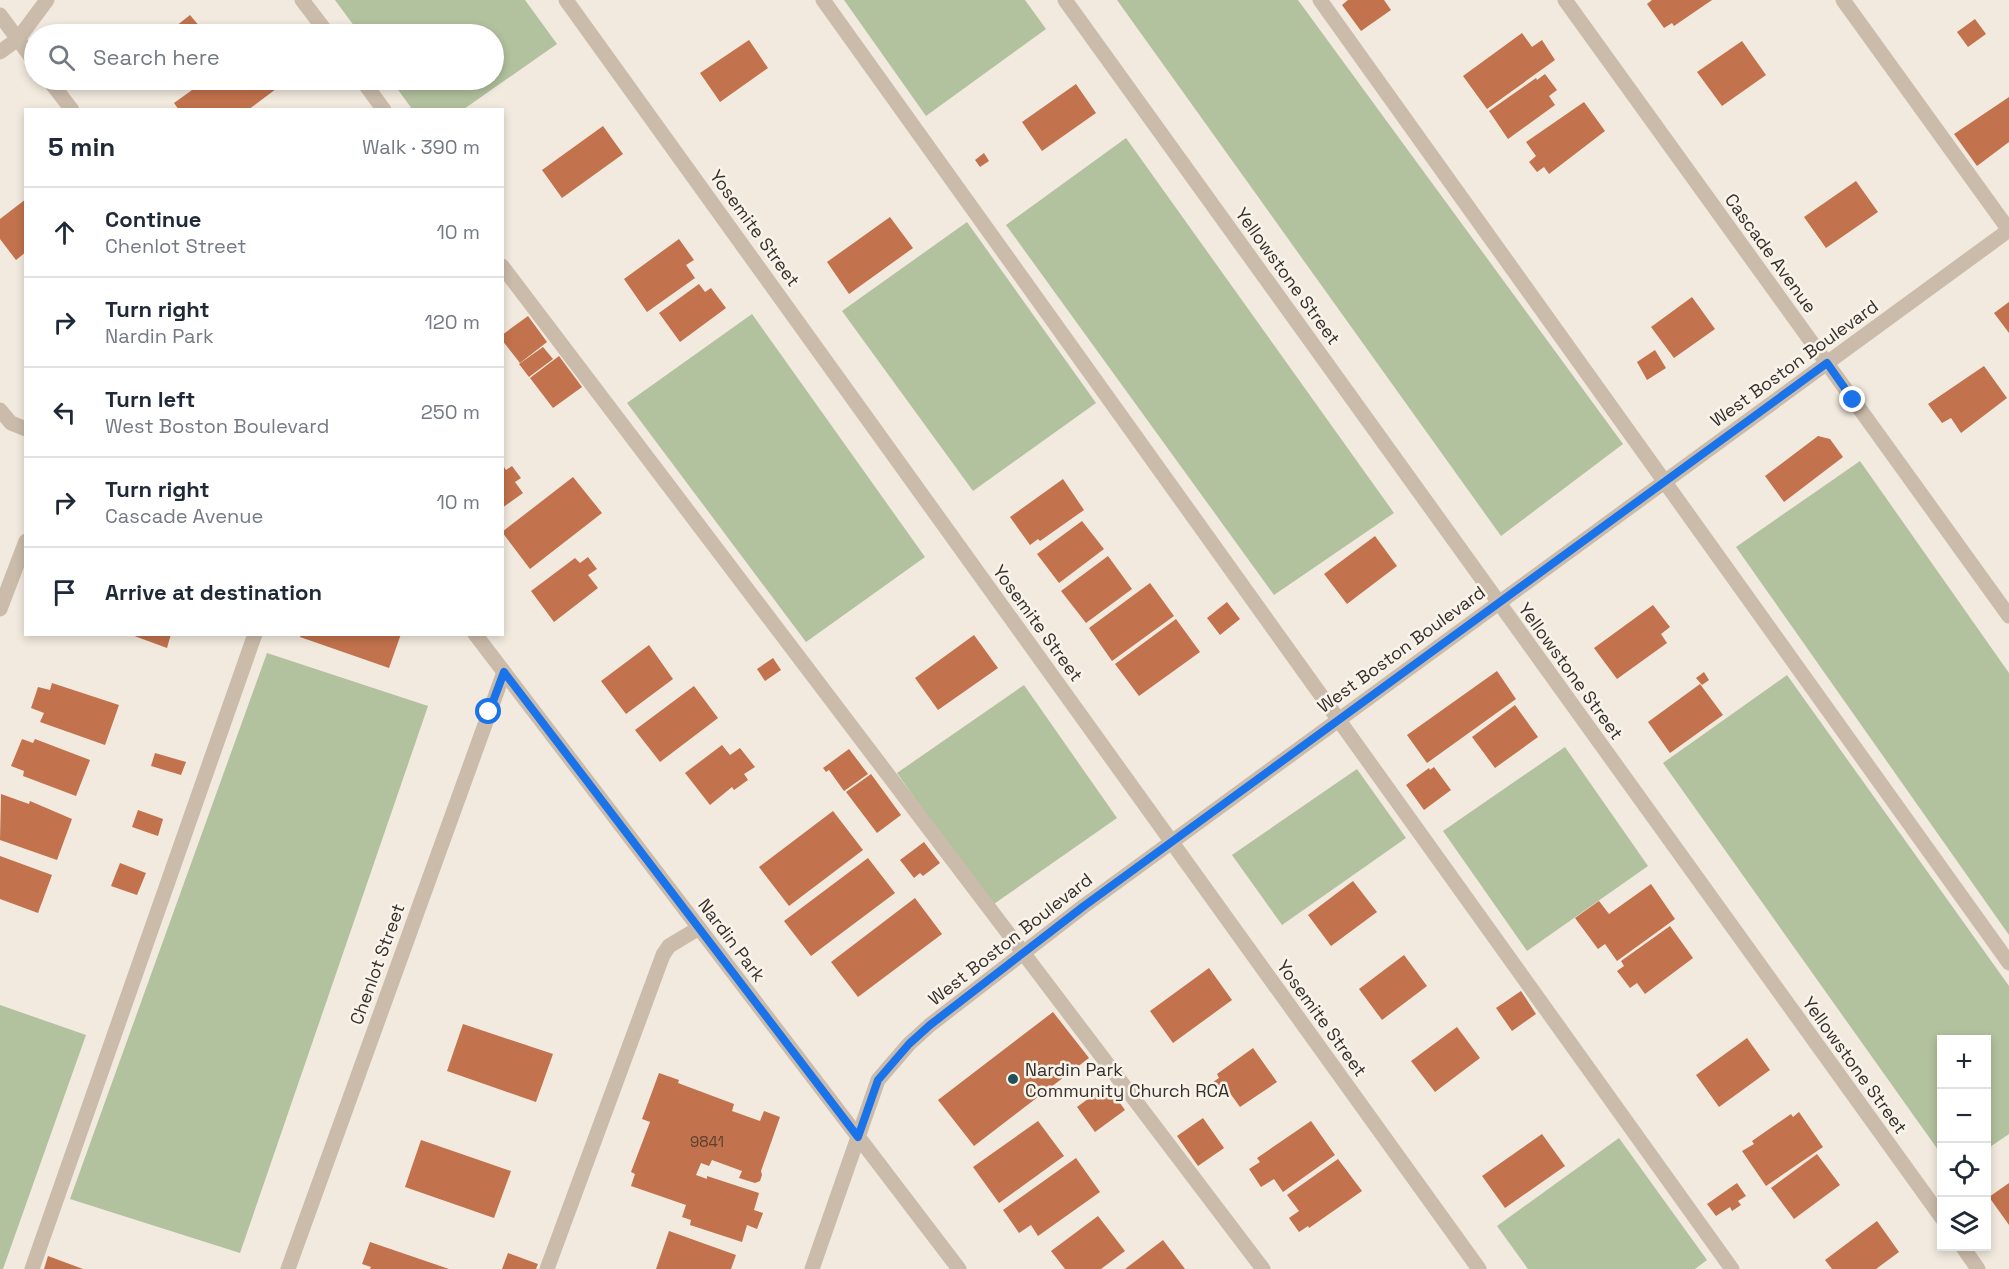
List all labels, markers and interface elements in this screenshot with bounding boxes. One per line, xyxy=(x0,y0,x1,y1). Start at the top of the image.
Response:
search box xyxy=(24,24,504,90)
icon: search xyxy=(45,41,78,74)
text: Search here xyxy=(93,43,220,71)
text: 5 min xyxy=(48,130,115,164)
text: Walk · 390 m xyxy=(362,134,480,160)
street label: Yosemite Street xyxy=(705,165,805,291)
street label: Cascade Avenue xyxy=(1720,189,1822,317)
street label: Yellowstone Street xyxy=(1231,203,1345,349)
text: Continue xyxy=(105,205,201,233)
icon: ahead xyxy=(48,216,81,249)
text: 10 m xyxy=(436,219,480,245)
text: Chenlot Street xyxy=(105,233,247,259)
street label: West Boston Boulevard xyxy=(1706,294,1882,432)
text: Turn right xyxy=(105,295,210,323)
icon: right xyxy=(48,306,81,339)
text: 120 m xyxy=(424,309,480,335)
text: Nardin Park xyxy=(105,323,214,349)
text: Turn left xyxy=(105,385,195,413)
route end xyxy=(1839,386,1865,412)
icon: left xyxy=(48,396,81,429)
text: 250 m xyxy=(421,399,480,425)
text: West Boston Boulevard xyxy=(105,413,329,439)
text: Turn right xyxy=(105,475,210,503)
icon: right xyxy=(48,486,81,519)
text: 10 m xyxy=(436,489,480,515)
text: Cascade Avenue xyxy=(105,503,263,529)
street label: Yosemite Street xyxy=(988,560,1088,686)
icon: arrive xyxy=(48,576,81,609)
text: Arrive at destination xyxy=(105,578,322,606)
street label: West Boston Boulevard xyxy=(1313,580,1489,718)
street label: Yellowstone Street xyxy=(1514,598,1628,744)
route start xyxy=(475,698,501,724)
street label: West Boston Boulevard xyxy=(923,868,1097,1010)
street label: Nardin Park xyxy=(693,894,771,986)
street label: Chenlot Street xyxy=(344,900,410,1028)
street label: Yosemite Street xyxy=(1272,955,1372,1081)
street label: Yellowstone Street xyxy=(1798,992,1912,1138)
map controls xyxy=(1937,1035,1991,1251)
button: + xyxy=(1937,1035,1991,1089)
place label: Nardin Park Community Church RCA xyxy=(1025,1058,1229,1102)
marker: Nardin Park Community Church RCA xyxy=(1006,1072,1020,1086)
button: − xyxy=(1937,1089,1991,1143)
house number: 9841 xyxy=(690,1132,724,1151)
button: locate xyxy=(1937,1143,1991,1197)
button: layers xyxy=(1937,1197,1991,1251)

